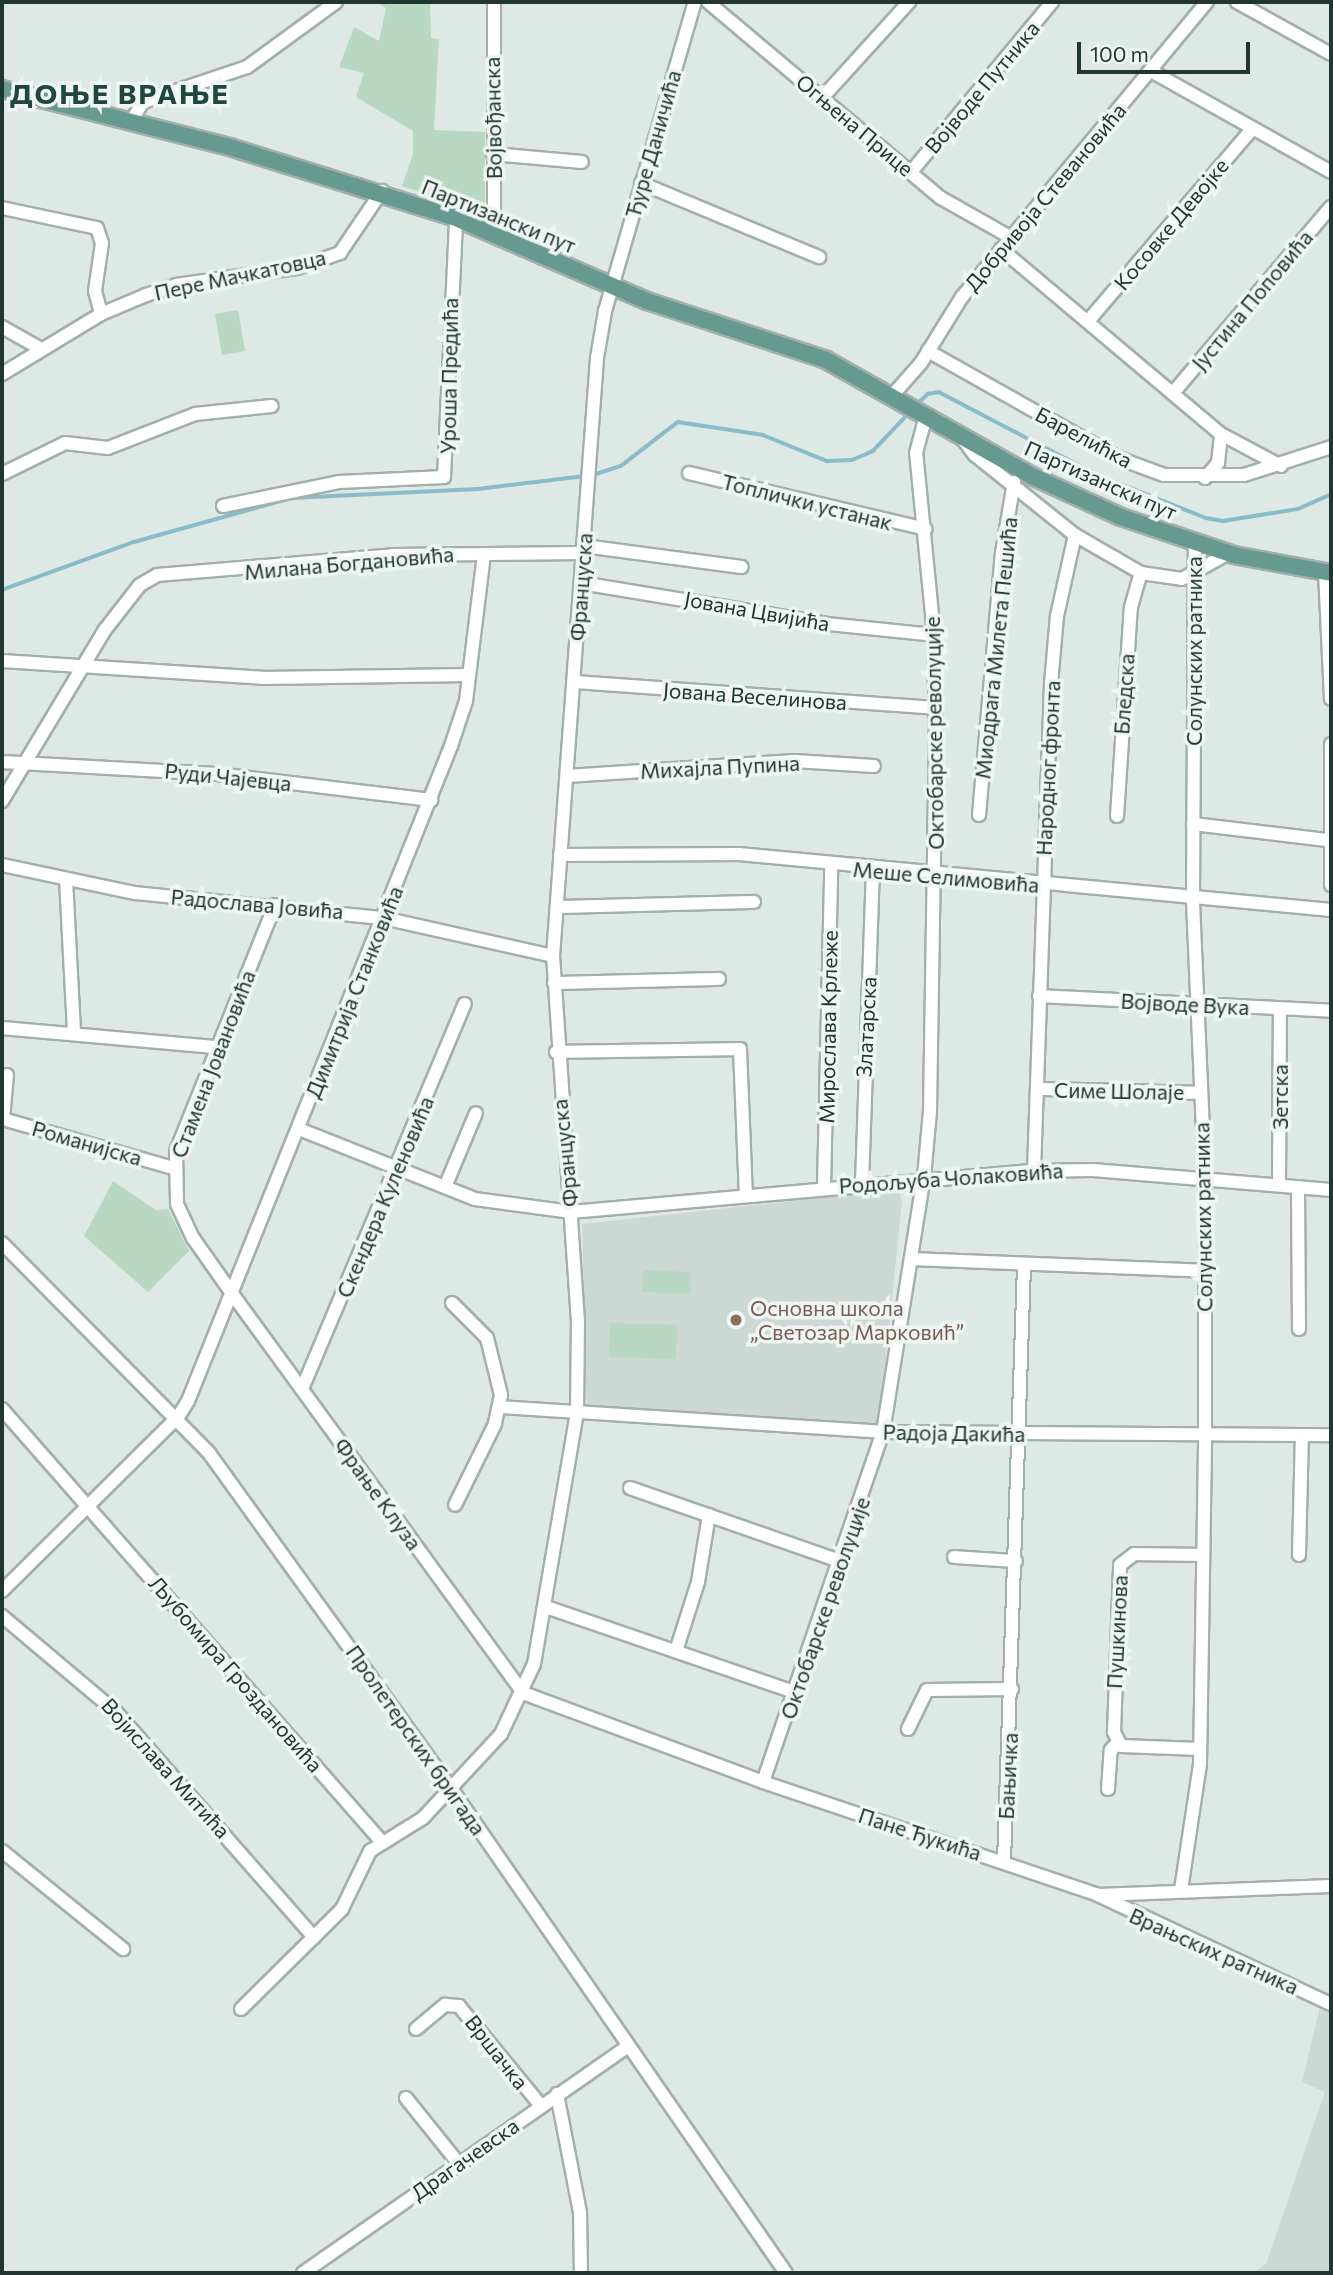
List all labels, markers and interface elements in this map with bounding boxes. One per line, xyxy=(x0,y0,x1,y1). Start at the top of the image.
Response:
street label: Војводе Путника xyxy=(919,16,1045,158)
scale bar xyxy=(1081,28,1254,72)
text: 100 m xyxy=(1090,41,1149,66)
street label: Војвођанска xyxy=(479,57,507,179)
street label: Ђуре Даничића xyxy=(620,67,686,221)
street label: Огњена Прице xyxy=(791,69,919,181)
district label: ДОЊЕ ВРАЊЕ xyxy=(11,76,229,110)
street label: Добривоја Стевановића xyxy=(959,98,1131,296)
street label: Косовке Девојке xyxy=(1109,153,1233,295)
street label: Партизански пут xyxy=(418,174,580,258)
street label: Јустина Поповића xyxy=(1186,225,1318,375)
street label: Пере Мачкатовца xyxy=(152,245,328,305)
street label: Уроша Предића xyxy=(435,298,463,454)
street label: Барелићка xyxy=(1031,401,1137,473)
street label: Партизански пут xyxy=(1021,435,1181,525)
street label: Топлички устанак xyxy=(719,469,895,535)
street label: Миодрага Милета Пешића xyxy=(970,516,1022,780)
street label: Француска xyxy=(565,532,597,642)
street label: Милана Богдановића xyxy=(243,541,455,585)
street label: Солунских ратника xyxy=(1181,556,1207,746)
street label: Јована Цвијића xyxy=(682,586,832,636)
street label: Октобарске револуције xyxy=(919,616,949,850)
street label: Бледска xyxy=(1109,653,1139,735)
street label: Јована Веселинова xyxy=(662,677,848,715)
street label: Народног фронта xyxy=(1031,680,1065,856)
street label: Михајла Пупина xyxy=(639,750,801,784)
street label: Руди Чајевца xyxy=(163,758,293,796)
street label: Меше Селимовића xyxy=(852,856,1040,898)
street label: Димитрија Станковића xyxy=(300,882,408,1102)
street label: Радослава Јовића xyxy=(170,884,344,924)
street label: Мирослава Крлеже xyxy=(814,930,842,1124)
street label: Стамена Јовановића xyxy=(166,967,260,1161)
street label: Златарска xyxy=(851,976,881,1078)
street label: Војводе Вука xyxy=(1120,988,1250,1020)
street label: Зетска xyxy=(1267,1064,1293,1130)
street label: Симе Шолаје xyxy=(1054,1077,1184,1105)
street label: Скендера Куленовића xyxy=(331,1093,439,1301)
street label: Француска xyxy=(547,1098,583,1208)
street label: Романијска xyxy=(29,1115,145,1171)
street label: Солунских ратника xyxy=(1189,1122,1217,1312)
street label: Родољуба Чолаковића xyxy=(838,1158,1064,1198)
place label: Основна школа „Светозар Марковић” xyxy=(750,1295,964,1345)
marker: Основна школа „Светозар Марковић” xyxy=(728,1312,744,1328)
street label: Радоја Дакића xyxy=(882,1419,1026,1447)
street label: Фрање Клуза xyxy=(329,1433,427,1555)
street label: Октобарске револуције xyxy=(775,1494,875,1722)
street label: Љубомира Гроздановића xyxy=(144,1571,328,1777)
street label: Пушкинова xyxy=(1101,1575,1133,1689)
street label: Пролетерских бригада xyxy=(341,1640,491,1840)
street label: Војислава Митића xyxy=(96,1693,236,1843)
street label: Бањичка xyxy=(993,1732,1023,1820)
street label: Пане Ђукића xyxy=(855,1802,985,1866)
street label: Врањских ратника xyxy=(1126,1902,1302,2000)
street label: Вршачка xyxy=(460,2010,534,2094)
street label: Драгачевска xyxy=(406,2113,524,2205)

